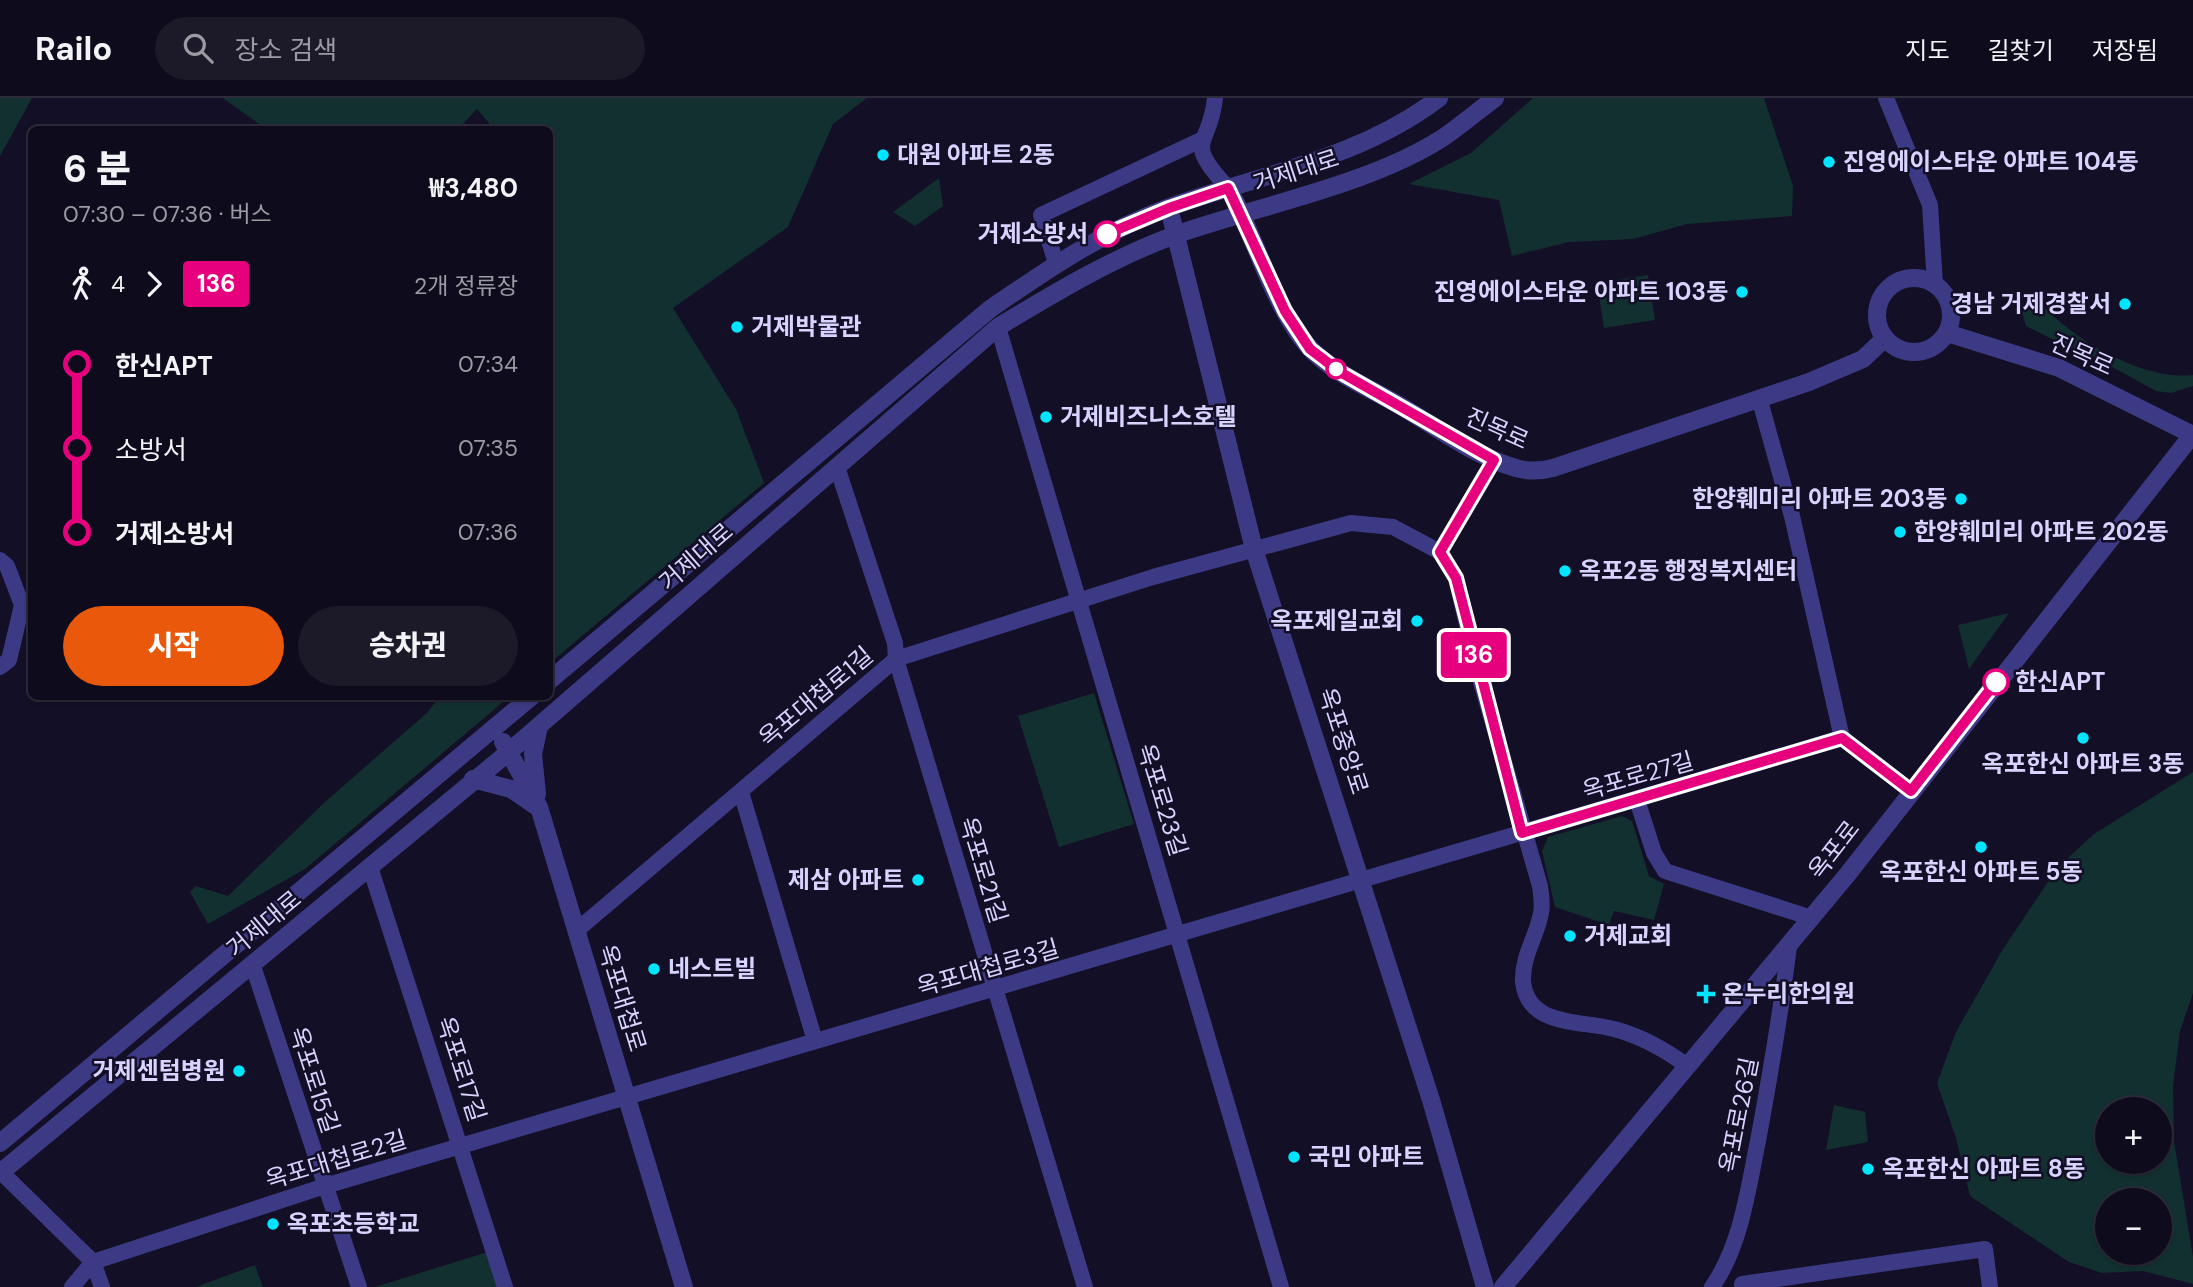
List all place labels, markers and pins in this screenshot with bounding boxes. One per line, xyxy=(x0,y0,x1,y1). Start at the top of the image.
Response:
place label: 대원 아파트 2동 xyxy=(897,139,1055,170)
place label: 진영에이스타운 아파트 104동 xyxy=(1843,146,2138,177)
marker: 대원 아파트 2동 xyxy=(875,147,891,163)
marker: 진영에이스타운 아파트 104동 xyxy=(1821,154,1837,170)
place label: 거제소방서 xyxy=(978,218,1088,249)
marker: 거제소방서 xyxy=(1094,221,1120,247)
place label: 진영에이스타운 아파트 103동 xyxy=(1434,276,1728,307)
marker: 진영에이스타운 아파트 103동 xyxy=(1734,284,1750,300)
place label: 경남 거제경찰서 xyxy=(1951,288,2111,319)
marker: 경남 거제경찰서 xyxy=(2117,296,2133,312)
place label: 거제박물관 xyxy=(751,311,861,342)
marker: 거제박물관 xyxy=(729,319,745,335)
unlabelled marker xyxy=(1326,359,1346,379)
place label: 거제비즈니스호텔 xyxy=(1060,401,1237,432)
marker: 거제비즈니스호텔 xyxy=(1038,409,1054,425)
place label: 한양훼미리 아파트 203동 xyxy=(1692,483,1947,514)
marker: 한양훼미리 아파트 203동 xyxy=(1953,491,1969,507)
place label: 한양훼미리 아파트 202동 xyxy=(1914,516,2168,547)
marker: 한양훼미리 아파트 202동 xyxy=(1892,524,1908,540)
place label: 옥포2동 행정복지센터 xyxy=(1579,555,1797,586)
marker: 옥포2동 행정복지센터 xyxy=(1557,563,1573,579)
place label: 옥포제일교회 xyxy=(1271,605,1403,636)
marker: 옥포제일교회 xyxy=(1409,613,1425,629)
place label: 한신APT xyxy=(2015,666,2105,697)
marker: 한신APT xyxy=(1983,669,2009,695)
marker: 옥포한신 아파트 3동 xyxy=(2075,730,2091,746)
place label: 옥포한신 아파트 3동 xyxy=(1982,748,2184,779)
marker: 옥포한신 아파트 5동 xyxy=(1973,839,1989,855)
place label: 옥포한신 아파트 5동 xyxy=(1880,856,2082,887)
place label: 제삼 아파트 xyxy=(788,864,904,895)
marker: 제삼 아파트 xyxy=(910,872,926,888)
place label: 거제교회 xyxy=(1584,920,1672,951)
marker: 거제교회 xyxy=(1562,928,1578,944)
place label: 네스트빌 xyxy=(668,953,756,984)
marker: 네스트빌 xyxy=(646,961,662,977)
place label: 온누리한의원 xyxy=(1722,978,1854,1009)
marker: 온누리한의원 xyxy=(1696,984,1716,1004)
place label: 거제센텀병원 xyxy=(93,1055,225,1086)
marker: 거제센텀병원 xyxy=(231,1063,247,1079)
place label: 국민 아파트 xyxy=(1308,1141,1424,1172)
marker: 국민 아파트 xyxy=(1286,1149,1302,1165)
place label: 옥포한신 아파트 8동 xyxy=(1882,1153,2085,1184)
marker: 옥포한신 아파트 8동 xyxy=(1860,1161,1876,1177)
place label: 옥포초등학교 xyxy=(287,1208,419,1239)
marker: 옥포초등학교 xyxy=(265,1216,281,1232)

